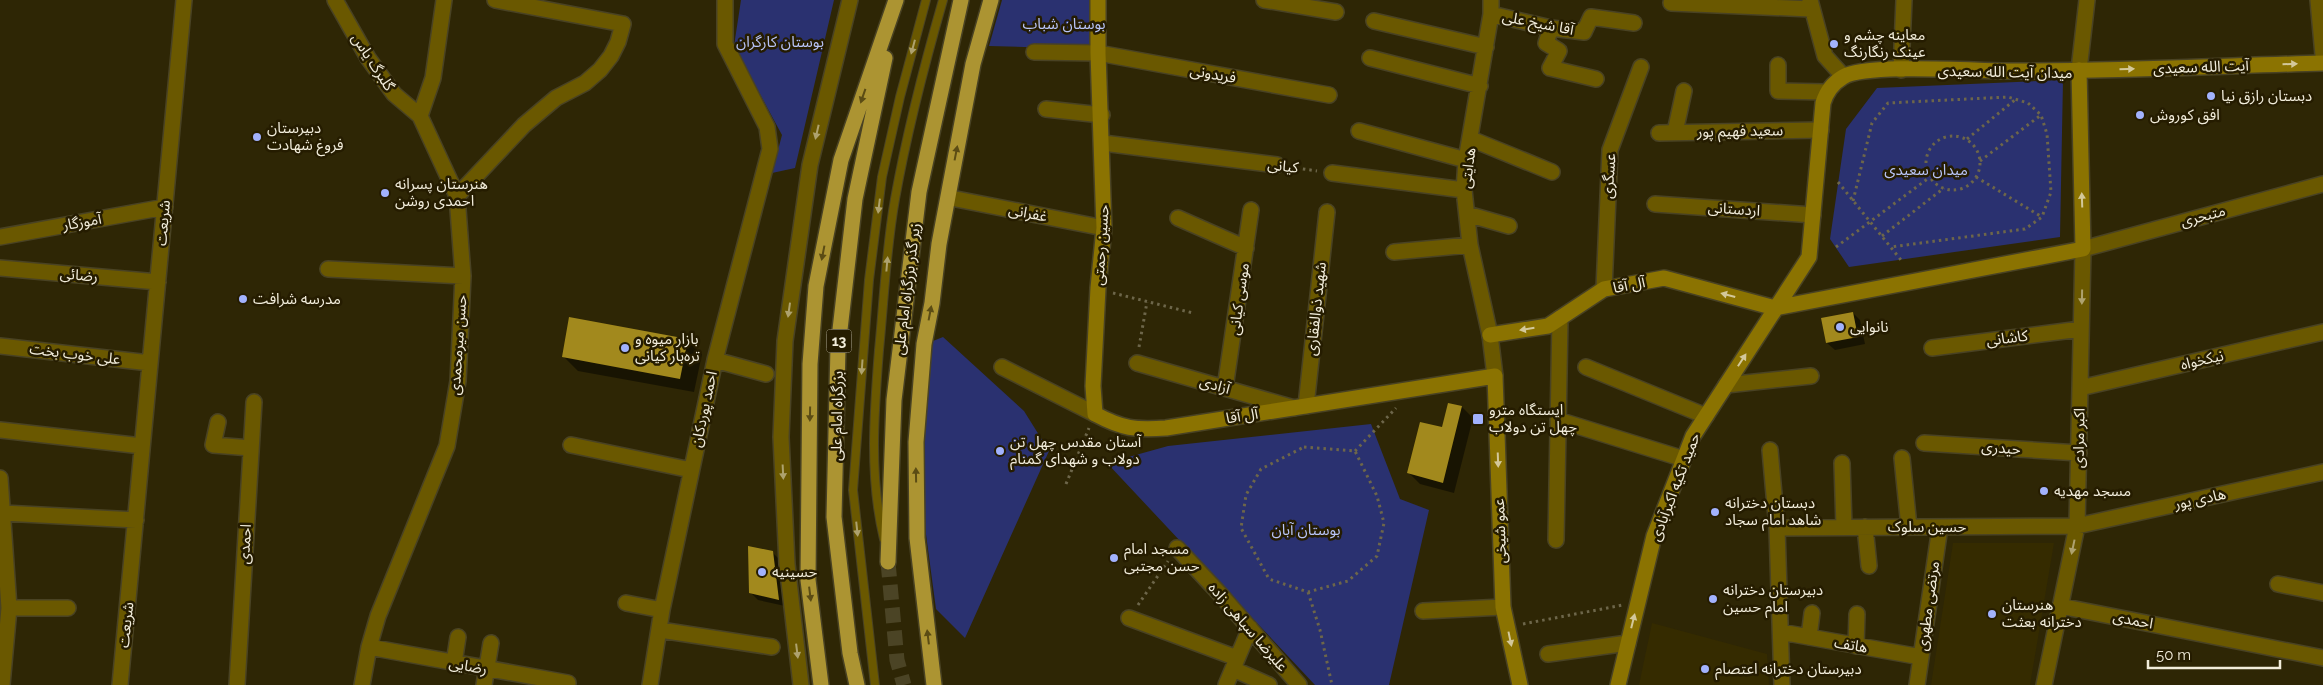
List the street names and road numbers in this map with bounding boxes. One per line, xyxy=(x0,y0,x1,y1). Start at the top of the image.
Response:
street label: آقا شیخ علی xyxy=(1500,7,1576,42)
street label: گلبرگ یاس xyxy=(348,30,399,95)
street label: آیت الله سعیدی xyxy=(2153,56,2250,78)
street label: فریدونی xyxy=(1189,61,1238,87)
street label: میدان آیت الله سعیدی xyxy=(1937,62,2073,82)
street label: سعید فهیم پور xyxy=(1696,121,1784,143)
street label: هدایتی xyxy=(1457,146,1479,190)
street label: عسگری xyxy=(1598,152,1620,199)
street label: کیانی xyxy=(1266,155,1300,177)
street label: اردستانی xyxy=(1707,198,1761,220)
street label: شریعت xyxy=(152,199,174,247)
street label: غفرانی xyxy=(1007,200,1049,226)
street label: متبحری xyxy=(2179,201,2227,231)
street label: حسین رحمتی xyxy=(1089,204,1113,286)
street label: آموزگار xyxy=(60,210,104,234)
street label: زیر گذر بزرگراه امام علی xyxy=(890,222,926,356)
street label: شهید ذوالفقاری xyxy=(1302,261,1330,357)
street label: موسی کیانی xyxy=(1225,262,1253,336)
street label: رضائی xyxy=(59,264,99,286)
street label: آل آقا xyxy=(1611,273,1647,297)
street label: حسن میرمحمدی xyxy=(446,294,470,396)
street label: کاشانی xyxy=(1985,326,2030,349)
road number: 13 xyxy=(826,330,852,352)
street label: علی خوب بخت xyxy=(28,339,122,369)
street label: نیکخواه xyxy=(2179,346,2225,374)
street label: احمد پوردکان xyxy=(687,369,722,449)
street label: بزرگراه امام علی xyxy=(827,371,849,461)
street label: آزادی xyxy=(1198,372,1233,398)
street label: آل آقا xyxy=(1225,404,1260,427)
street label: اکبر مرادی xyxy=(2069,408,2089,468)
street label: حمید تکیه اکبرآبادی xyxy=(1646,430,1704,544)
street label: حیدری xyxy=(1981,438,2021,458)
street label: هادی پور xyxy=(2172,485,2228,515)
street label: عمو شیخی xyxy=(1490,498,1510,564)
street label: حسین سلوک xyxy=(1888,518,1966,536)
street label: احمدی xyxy=(235,523,255,565)
street label: مرتضی مطهری xyxy=(1913,560,1943,652)
street label: علیرضا سپاهی زاده xyxy=(1204,579,1292,676)
street label: شریعت xyxy=(115,601,137,649)
street label: احمدی xyxy=(2111,607,2155,633)
street label: هاتف xyxy=(1833,633,1869,657)
street label: رضایی xyxy=(447,654,489,678)

